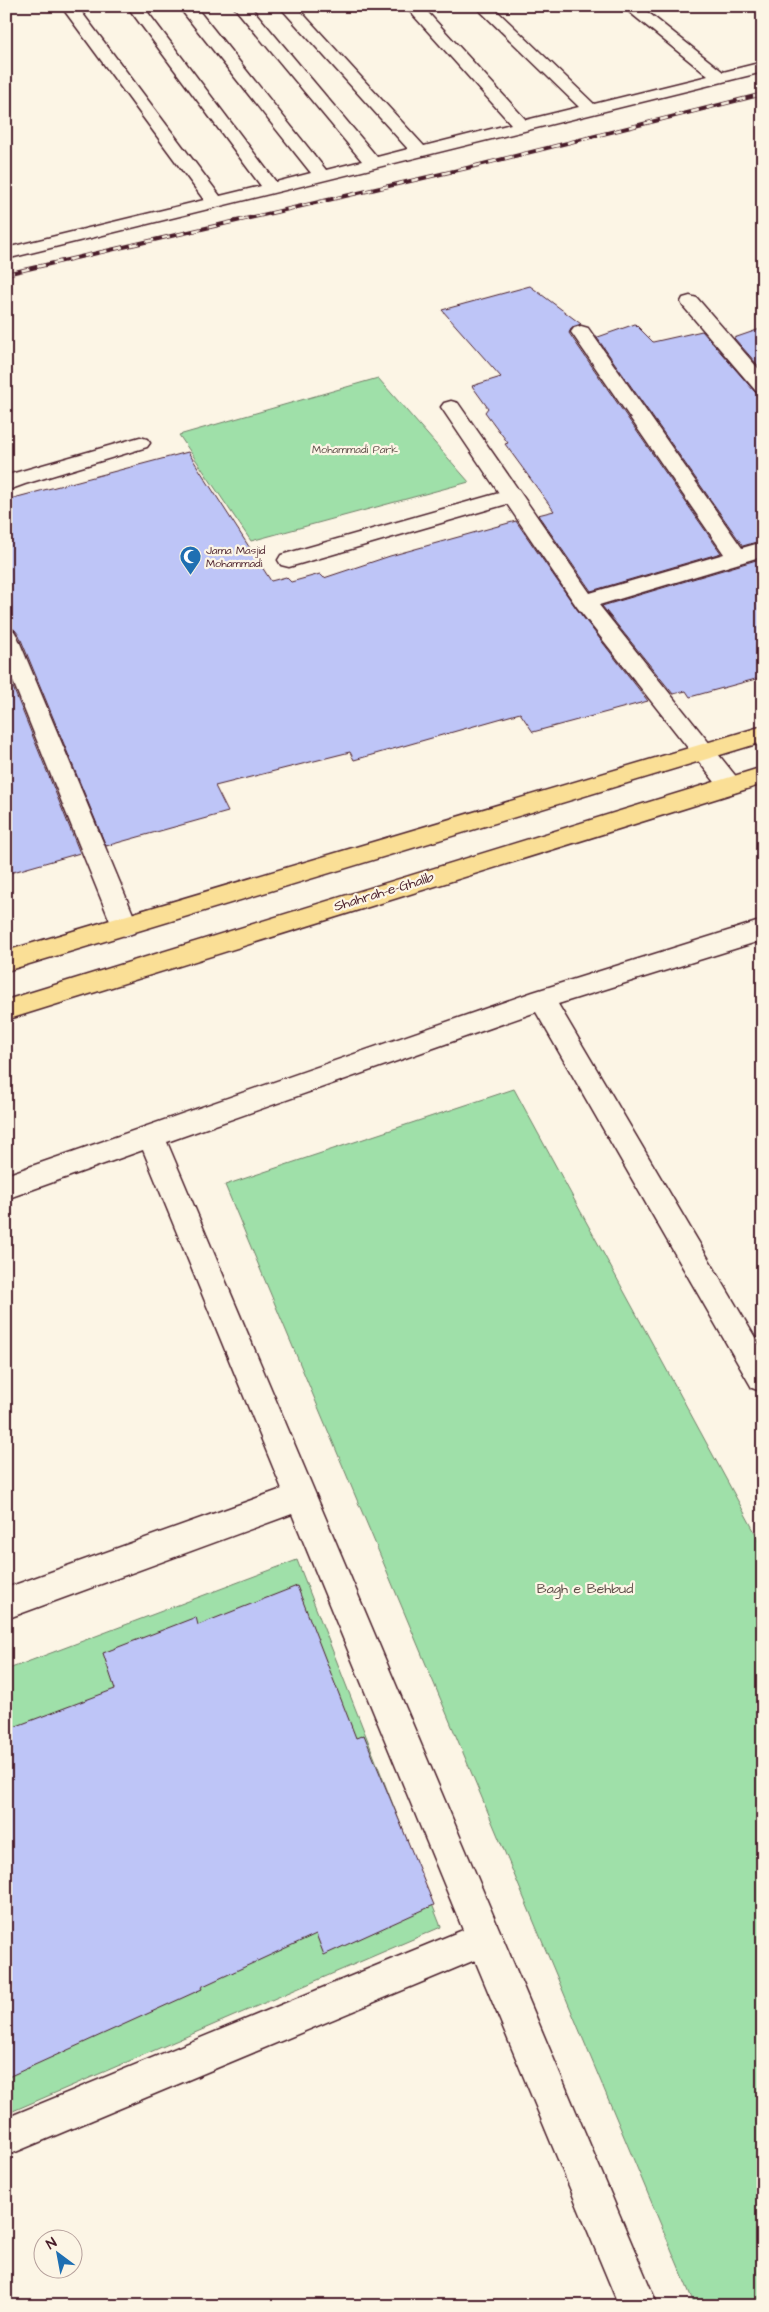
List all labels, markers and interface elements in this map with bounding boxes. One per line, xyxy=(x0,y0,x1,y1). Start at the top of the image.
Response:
park label: Mohammadi Park xyxy=(312,442,398,457)
place label: Jama Masjid Mohammadi xyxy=(206,543,266,571)
mosque icon: Jama Masjid Mohammadi xyxy=(178,544,202,575)
street label: Shahrah-e-Ghalib xyxy=(331,867,437,917)
park label: Bagh e Behbud xyxy=(537,1579,633,1599)
north arrow xyxy=(32,2230,82,2280)
text: N xyxy=(43,2233,61,2255)

